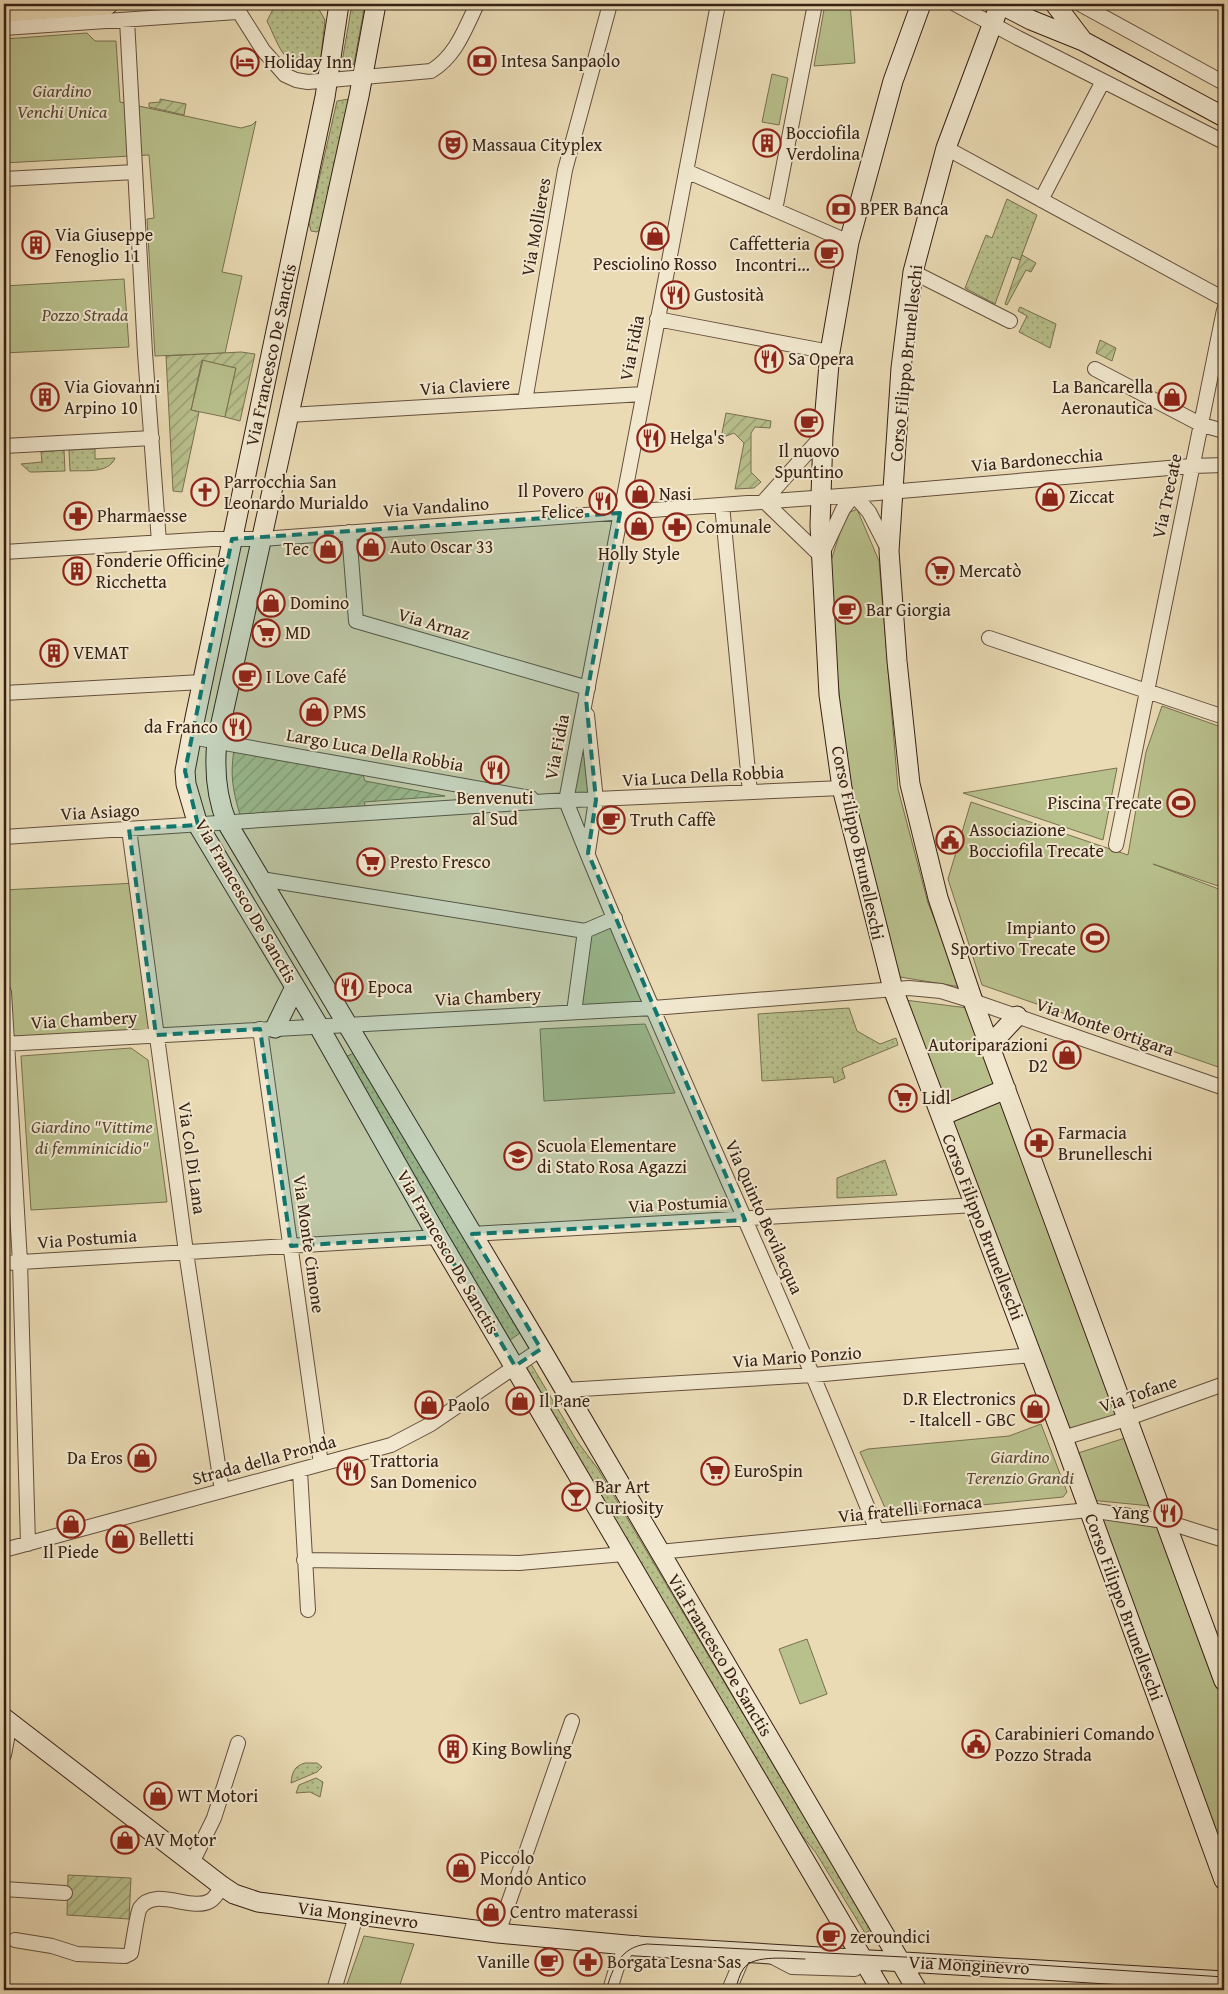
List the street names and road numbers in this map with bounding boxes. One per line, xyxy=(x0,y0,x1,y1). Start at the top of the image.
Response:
street label: Via Mollieres xyxy=(514,176,557,278)
street label: Via Francesco De Sanctis xyxy=(238,261,303,449)
street label: Corso Filippo Brunelleschi xyxy=(882,263,929,463)
street label: Via Fidia xyxy=(612,312,651,383)
street label: Via Claviere xyxy=(419,369,511,402)
street label: Via Bardonecchia xyxy=(970,440,1104,479)
street label: Via Trecate xyxy=(1144,451,1189,541)
street label: Via Vandalino xyxy=(382,489,490,524)
street label: Via Arnaz xyxy=(395,600,474,647)
street label: Via Fidia xyxy=(537,711,576,782)
street label: Largo Luca Della Robbia xyxy=(284,721,466,778)
street label: Corso Filippo Brunelleschi xyxy=(825,743,892,942)
street label: Via Luca Della Robbia xyxy=(621,758,785,793)
street label: Via Asiago xyxy=(60,796,140,827)
street label: Via Francesco De Sanctis xyxy=(188,813,305,988)
street label: Via Chambery xyxy=(434,980,542,1013)
street label: Via Monte Ortigara xyxy=(1032,990,1179,1063)
street label: Via Chambery xyxy=(30,1003,138,1036)
street label: Via Col Di Lana xyxy=(171,1100,214,1216)
street label: Corso Filippo Brunelleschi xyxy=(935,1130,1031,1324)
street label: Via Quinto Bevilacqua xyxy=(718,1135,811,1299)
street label: Via Francesco De Sanctis xyxy=(390,1164,507,1339)
street label: Via Monte Cimone xyxy=(286,1173,333,1315)
street label: Via Postumia xyxy=(627,1187,729,1220)
street label: Via Postumia xyxy=(36,1222,138,1255)
street label: Via Mario Ponzio xyxy=(732,1339,862,1374)
street label: Via Tofane xyxy=(1095,1368,1180,1419)
street label: Strada della Pronda xyxy=(189,1427,339,1492)
street label: Via fratelli Fornaca xyxy=(837,1487,984,1529)
street label: Corso Filippo Brunelleschi xyxy=(1078,1509,1171,1704)
street label: Via Francesco De Sanctis xyxy=(661,1568,780,1741)
street label: Via Monginevro xyxy=(296,1894,420,1935)
street label: Via Monginevro xyxy=(908,1948,1030,1981)

